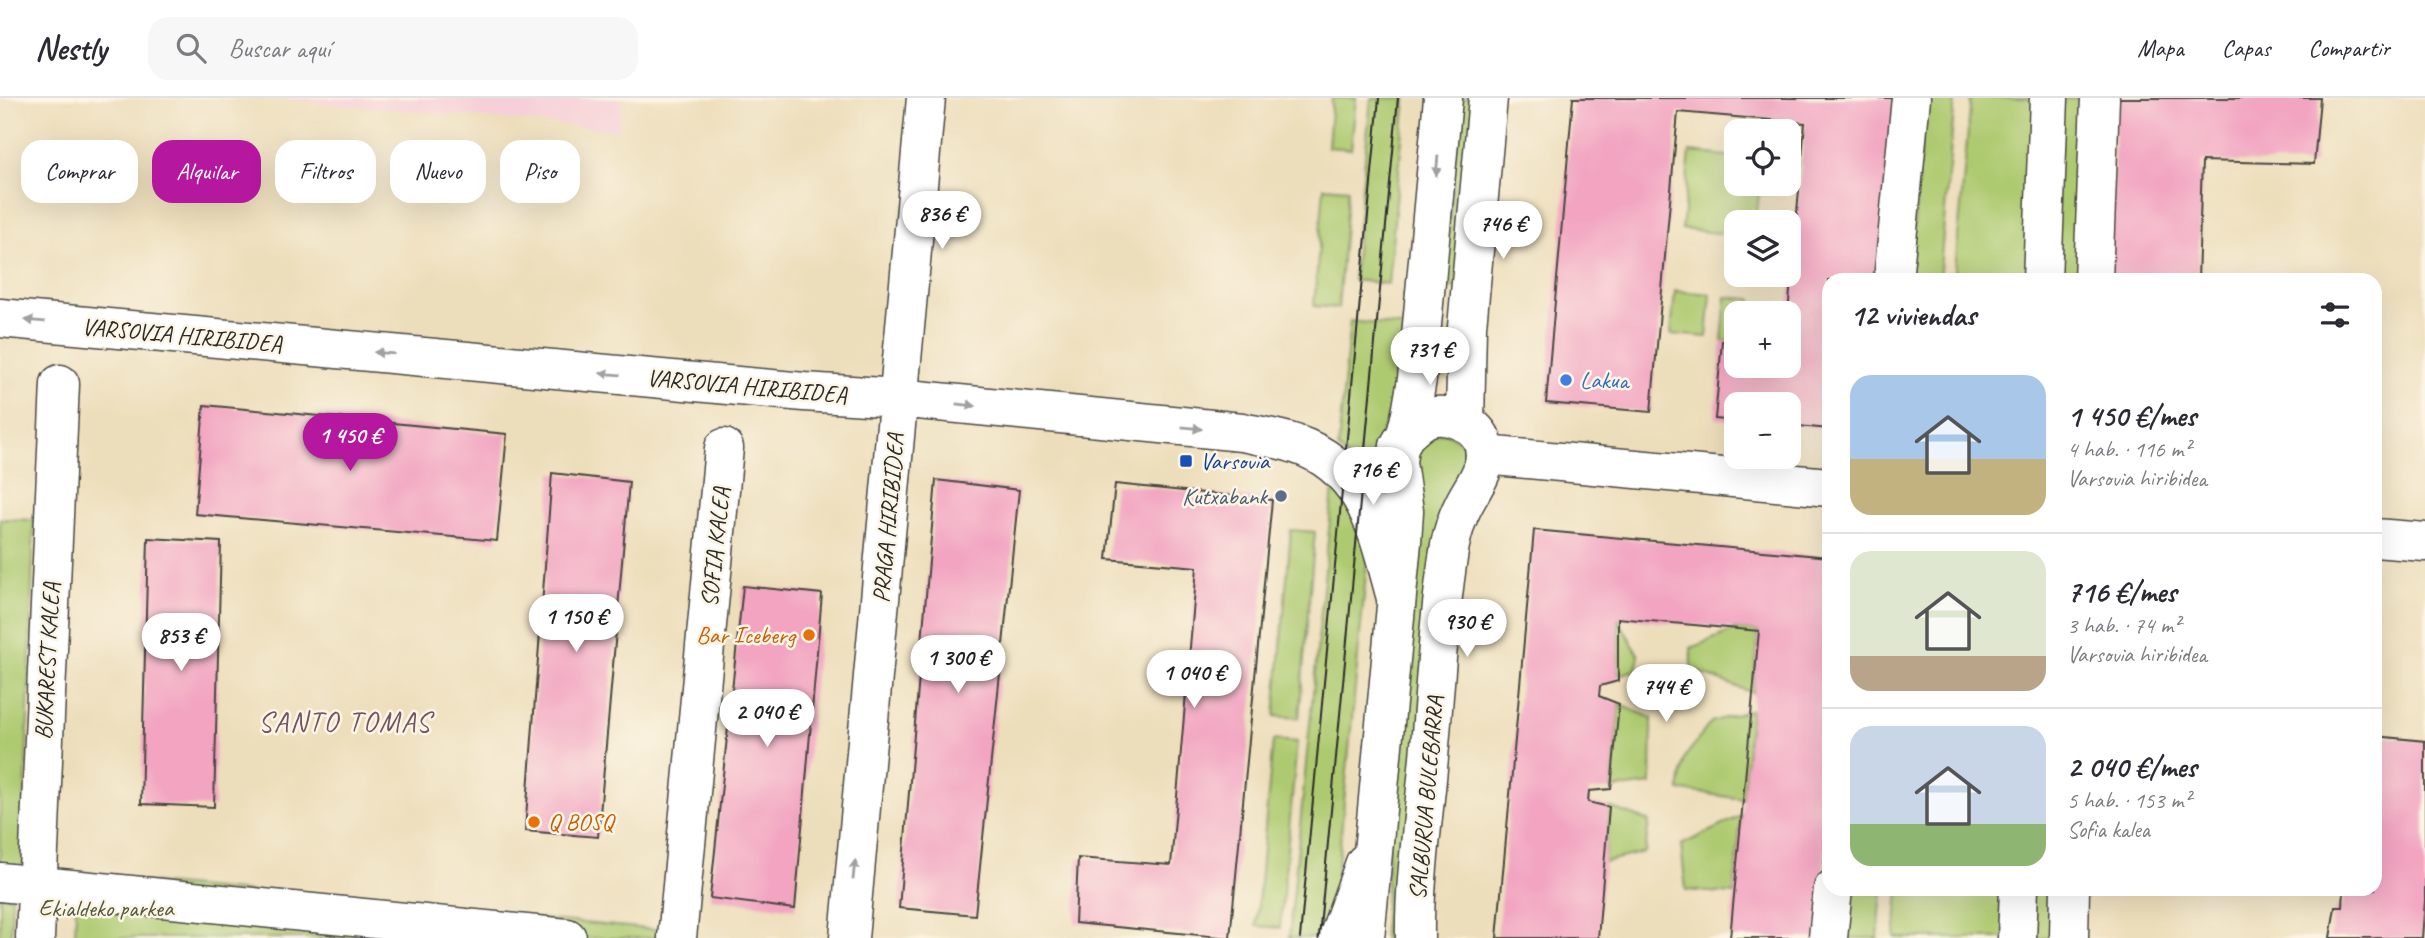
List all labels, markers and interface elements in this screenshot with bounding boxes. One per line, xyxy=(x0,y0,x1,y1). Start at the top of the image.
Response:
search box xyxy=(148,17,638,80)
text: Nestly xyxy=(35,27,106,69)
icon: search xyxy=(172,29,210,67)
text: Buscar aquí xyxy=(228,32,330,65)
text: Mapa xyxy=(2137,33,2184,63)
text: Capas xyxy=(2222,33,2270,63)
text: Compartir xyxy=(2308,33,2390,63)
map controls xyxy=(1724,119,1801,469)
button: locate xyxy=(1724,119,1801,196)
chip: Comprar xyxy=(21,140,138,203)
chip: Alquilar xyxy=(152,140,261,203)
chip: Filtros xyxy=(275,140,376,203)
chip: Nuevo xyxy=(390,140,486,203)
chip: Piso xyxy=(500,140,580,203)
one-way arrow xyxy=(1431,155,1442,177)
pin: 836 € xyxy=(893,192,991,251)
text: 836 € xyxy=(918,199,966,228)
pin: 746 € xyxy=(1454,202,1552,261)
text: 746 € xyxy=(1479,209,1527,238)
button: layers xyxy=(1724,210,1801,287)
text: 12 viviendas xyxy=(1850,296,1976,334)
icon: filters xyxy=(2316,296,2354,334)
button: + xyxy=(1724,301,1801,378)
street label: VARSOVIA HIRIBIDEA xyxy=(81,311,284,359)
one-way arrow xyxy=(24,315,46,326)
pin: 731 € xyxy=(1381,328,1479,387)
text: 731 € xyxy=(1407,335,1453,364)
one-way arrow xyxy=(373,348,395,359)
street label: VARSOVIA HIRIBIDEA xyxy=(646,362,849,410)
place label: Lakua xyxy=(1580,365,1630,395)
one-way arrow xyxy=(599,369,621,380)
marker: Lakua xyxy=(1558,372,1574,388)
button: − xyxy=(1724,392,1801,469)
text: 1 450 €/mes xyxy=(2067,397,2196,435)
one-way arrow xyxy=(955,400,977,411)
icon: home xyxy=(1906,403,1990,487)
pin: 1 450 € xyxy=(285,414,415,473)
text: 1 450 € xyxy=(319,421,381,450)
one-way arrow xyxy=(1182,422,1204,433)
street label: PRAGA HIRIBIDEA xyxy=(866,431,910,604)
text: 4 hab. · 116 m² xyxy=(2067,435,2191,464)
place label: Varsovia xyxy=(1200,446,1271,476)
pin: 716 € xyxy=(1324,448,1422,507)
marker: Varsovia xyxy=(1178,453,1194,469)
text: 716 € xyxy=(1349,455,1397,484)
text: Varsovia hiribidea xyxy=(2067,464,2207,493)
place label: Kutxabank xyxy=(1182,481,1269,511)
street label: SOFIA KALEA xyxy=(694,485,736,608)
marker: Kutxabank xyxy=(1273,488,1289,504)
text: 716 €/mes xyxy=(2067,573,2176,611)
icon: home xyxy=(1906,579,1990,663)
street label: BUKAREST KALEA xyxy=(28,581,66,740)
pin: 1 150 € xyxy=(511,594,641,654)
pin: 930 € xyxy=(1418,600,1516,659)
text: 1 150 € xyxy=(545,602,607,631)
text: 930 € xyxy=(1444,607,1490,636)
text: 3 hab. · 74 m² xyxy=(2067,611,2180,640)
pin: 853 € xyxy=(132,614,230,673)
place label: Bar Iceberg xyxy=(696,620,797,650)
text: 853 € xyxy=(158,621,204,650)
marker: Bar Iceberg xyxy=(801,627,817,643)
pin: 1 300 € xyxy=(893,636,1023,695)
text: Varsovia hiribidea xyxy=(2067,640,2207,669)
text: 1 300 € xyxy=(927,643,989,672)
pin: 1 040 € xyxy=(1129,650,1259,710)
text: 1 040 € xyxy=(1163,658,1225,687)
pin: 744 € xyxy=(1617,664,1715,724)
text: 744 € xyxy=(1643,672,1689,701)
pin: 2 040 € xyxy=(702,690,832,749)
street label: SALBURUA BULEBARRA xyxy=(1402,694,1450,901)
text: 2 040 € xyxy=(736,697,798,726)
district label: SANTO TOMAS xyxy=(258,704,435,739)
text: 2 040 €/mes xyxy=(2067,748,2197,786)
icon: home xyxy=(1906,754,1990,838)
text: 5 hab. · 153 m² xyxy=(2067,786,2191,815)
place label: Q BOSQ xyxy=(548,807,616,837)
marker: Q BOSQ xyxy=(526,814,542,830)
text: Sofia kalea xyxy=(2067,815,2150,844)
one-way arrow xyxy=(849,859,860,881)
park label: Ekialdeko parkea xyxy=(39,893,175,923)

